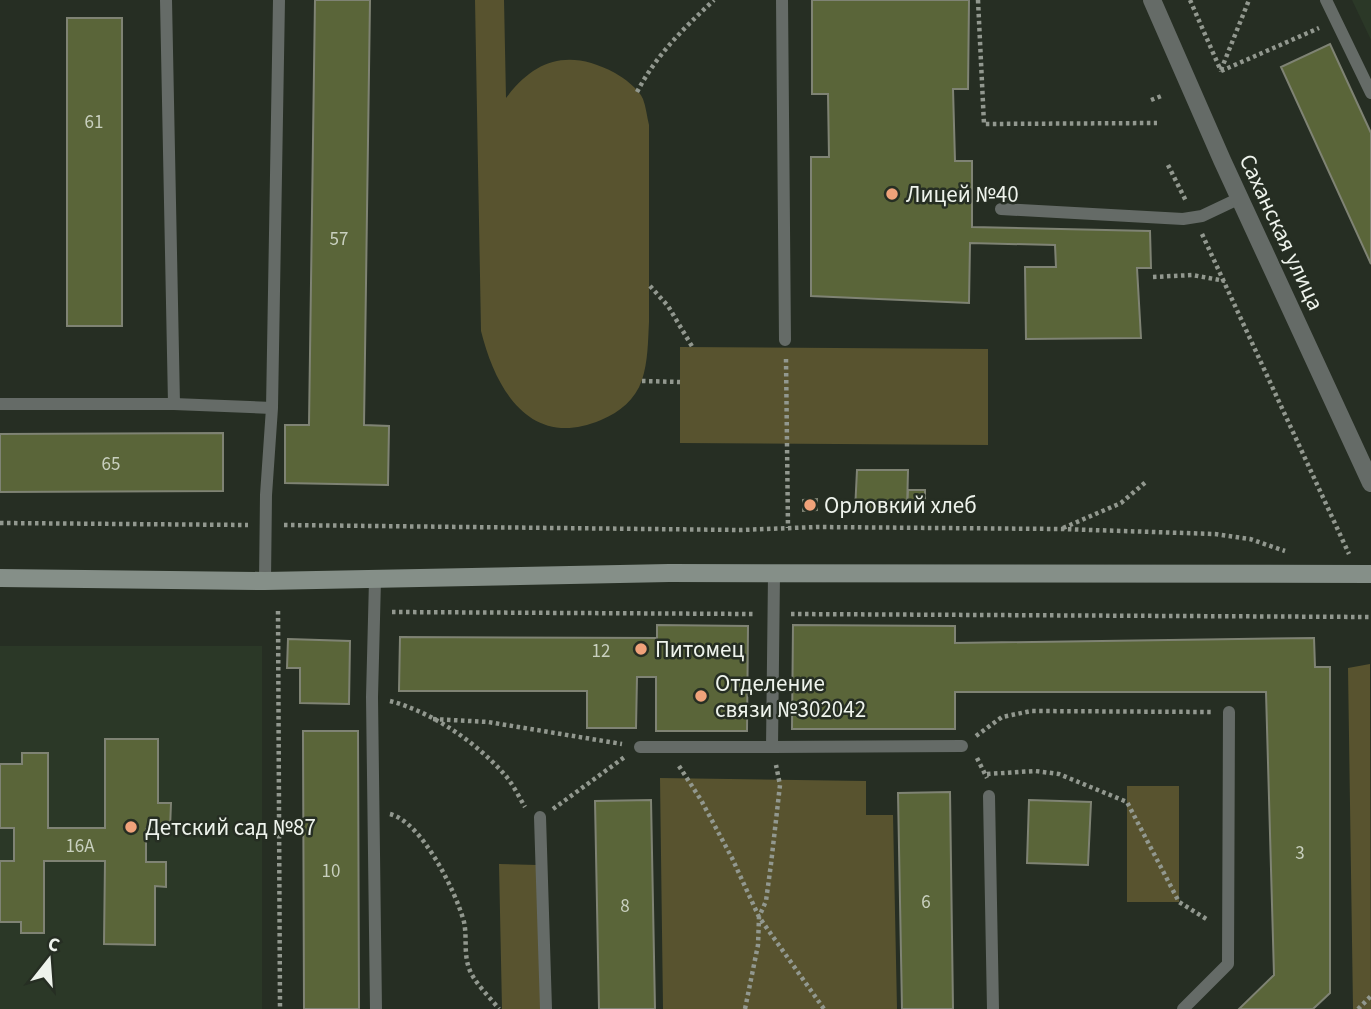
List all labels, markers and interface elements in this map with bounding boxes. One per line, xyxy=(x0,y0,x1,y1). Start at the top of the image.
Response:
house number: 61 xyxy=(85,109,103,136)
street label: Саханская улица xyxy=(1231,149,1332,316)
place label: Лицей №40 xyxy=(906,178,1019,211)
marker: Лицей №40 xyxy=(884,186,900,202)
house number: 57 xyxy=(330,226,348,253)
house number: 65 xyxy=(102,451,120,478)
place label: Орловкий хлеб xyxy=(824,489,977,522)
marker: Орловкий хлеб xyxy=(802,497,818,513)
place label: Питомец xyxy=(655,633,745,666)
house number: 12 xyxy=(592,638,610,665)
marker: Питомец xyxy=(633,641,649,657)
place label: Отделение связи №302042 xyxy=(715,667,866,726)
marker: Отделение связи №302042 xyxy=(693,688,709,704)
place label: Детский сад №87 xyxy=(145,811,316,844)
marker: Детский сад №87 xyxy=(123,819,139,835)
house number: 16А xyxy=(65,833,95,860)
house number: 3 xyxy=(1295,840,1305,867)
house number: 10 xyxy=(322,858,340,885)
house number: 6 xyxy=(921,889,931,916)
house number: 8 xyxy=(620,893,630,920)
north arrow xyxy=(14,925,84,995)
text: С xyxy=(44,931,63,960)

